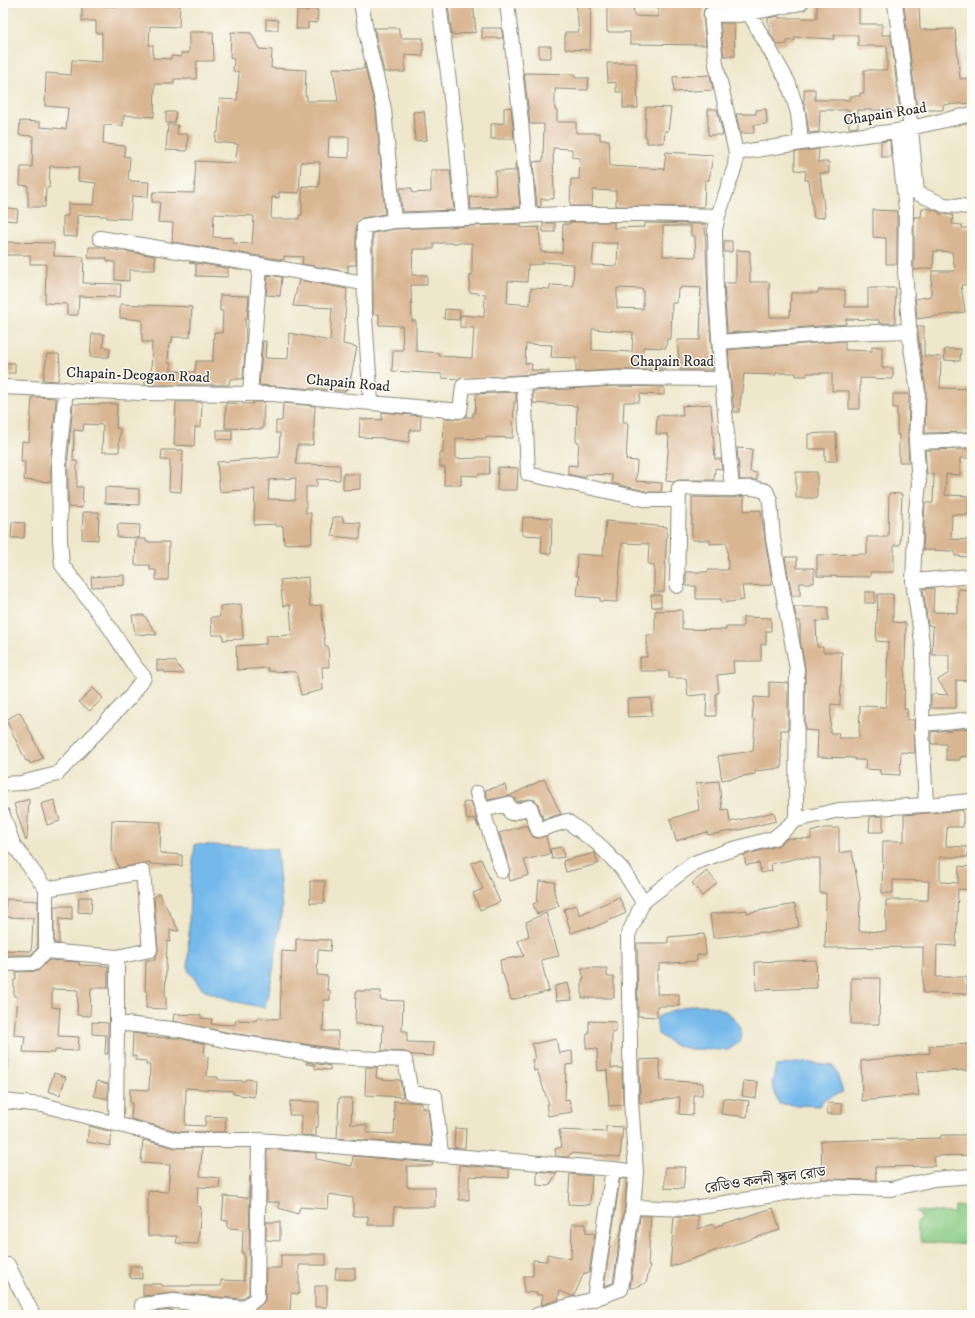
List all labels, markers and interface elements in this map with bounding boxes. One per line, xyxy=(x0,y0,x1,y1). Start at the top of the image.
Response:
street label: Chapain Road xyxy=(842,98,929,130)
street label: Chapain Road xyxy=(630,352,715,371)
street label: Chapain-Deogaon Road xyxy=(66,363,211,387)
street label: Chapain Road xyxy=(305,370,391,396)
street label: রেডিও কলনী স্কুল রোড xyxy=(703,1162,828,1198)

